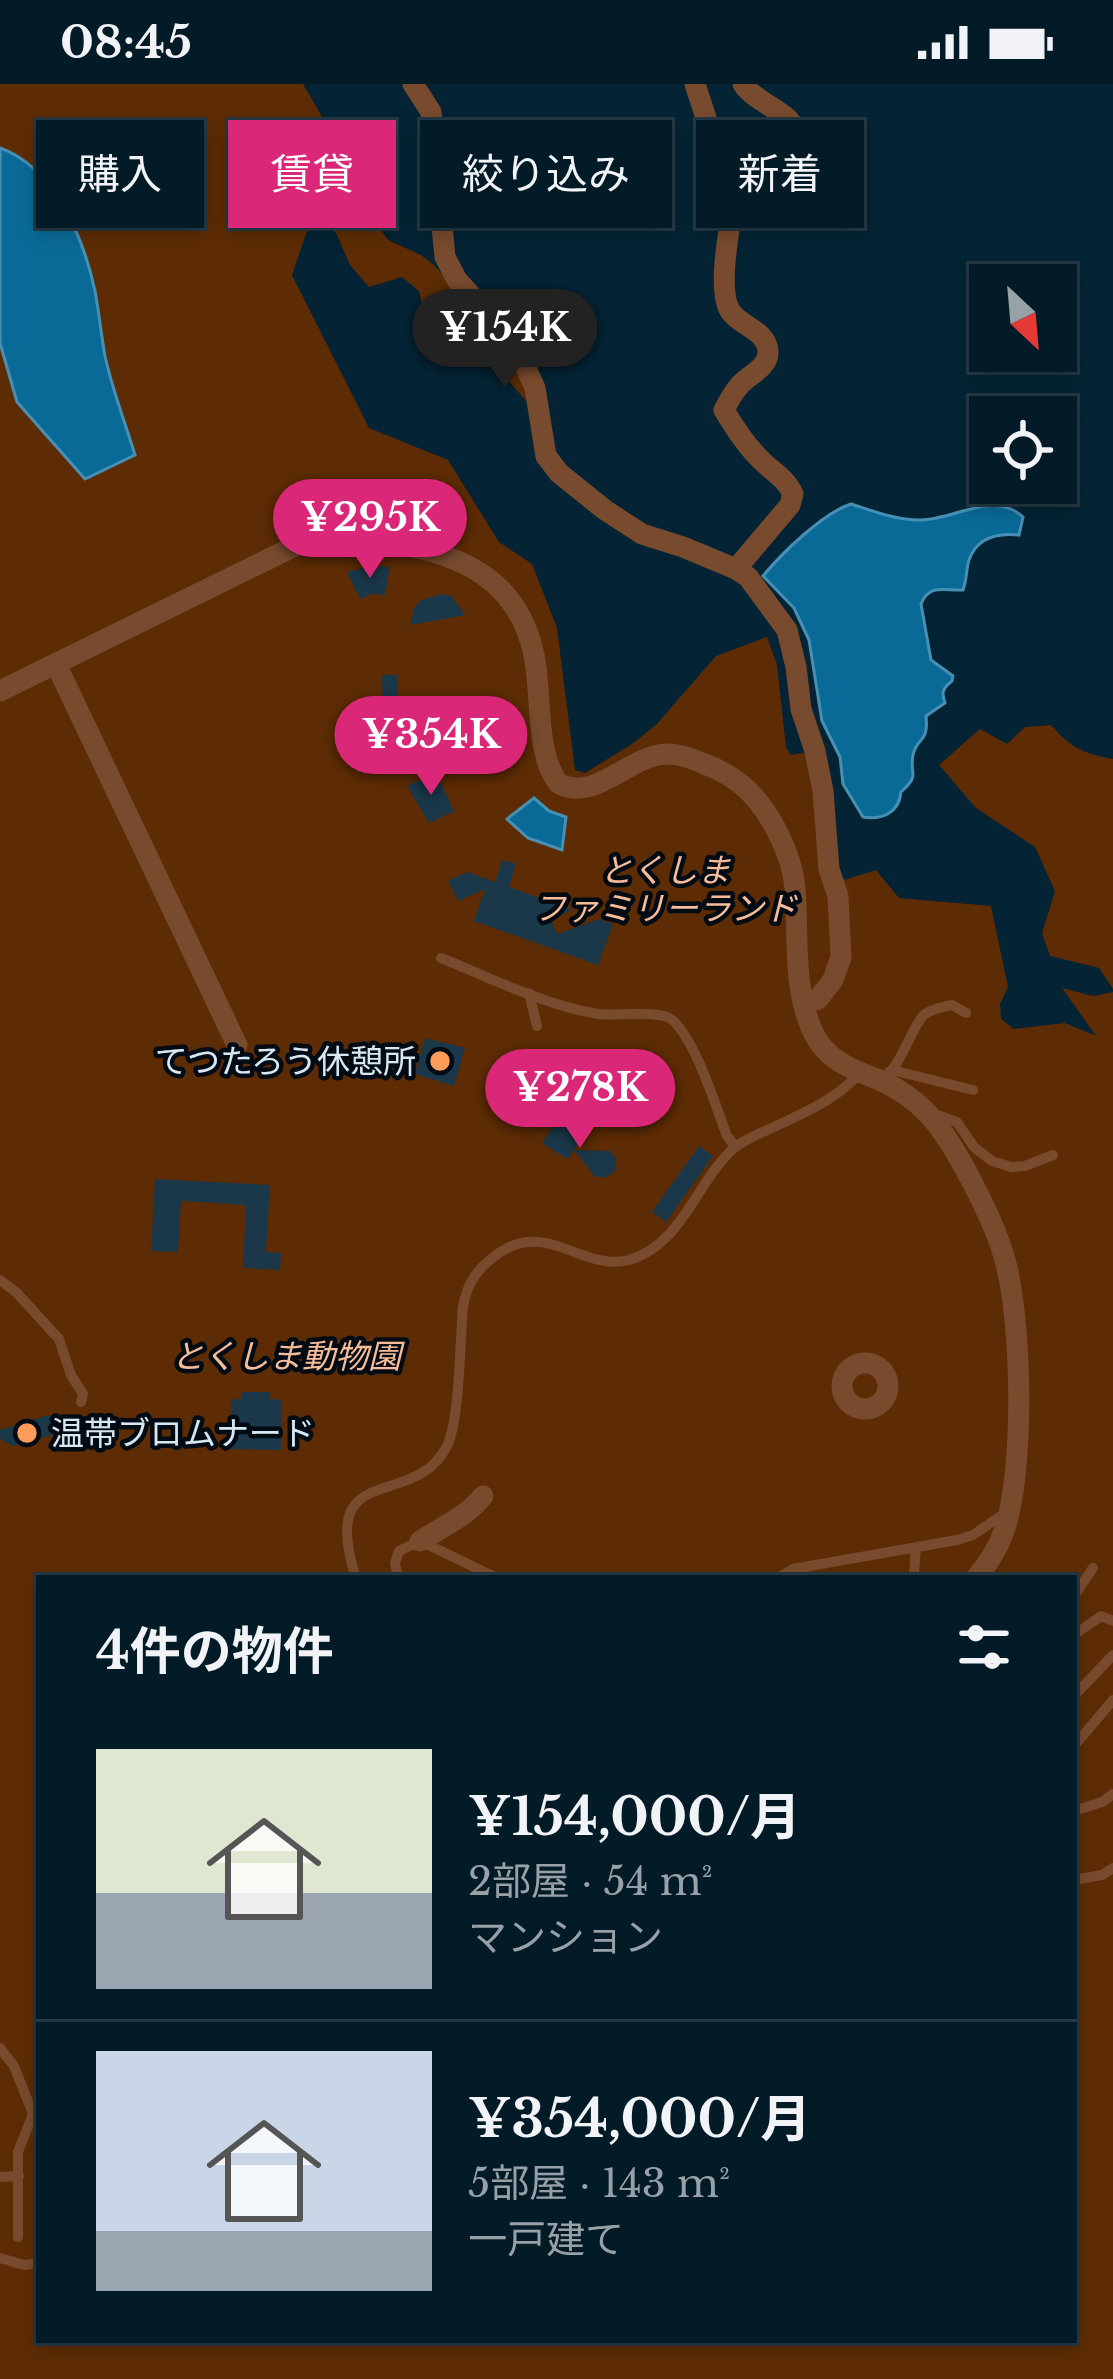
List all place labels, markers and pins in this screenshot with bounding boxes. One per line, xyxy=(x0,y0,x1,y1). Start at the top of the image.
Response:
pin: ¥154K xyxy=(421,289,589,391)
pin: ¥295K xyxy=(286,479,454,581)
pin: ¥354K xyxy=(347,696,515,798)
place label: てつたろう休憩所 xyxy=(155,1041,416,1082)
marker: てつたろう休憩所 xyxy=(427,1048,453,1074)
pin: ¥278K xyxy=(496,1049,664,1151)
place label: 温帯ブロムナード xyxy=(51,1413,315,1454)
marker: 温帯ブロムナード xyxy=(14,1420,40,1446)

